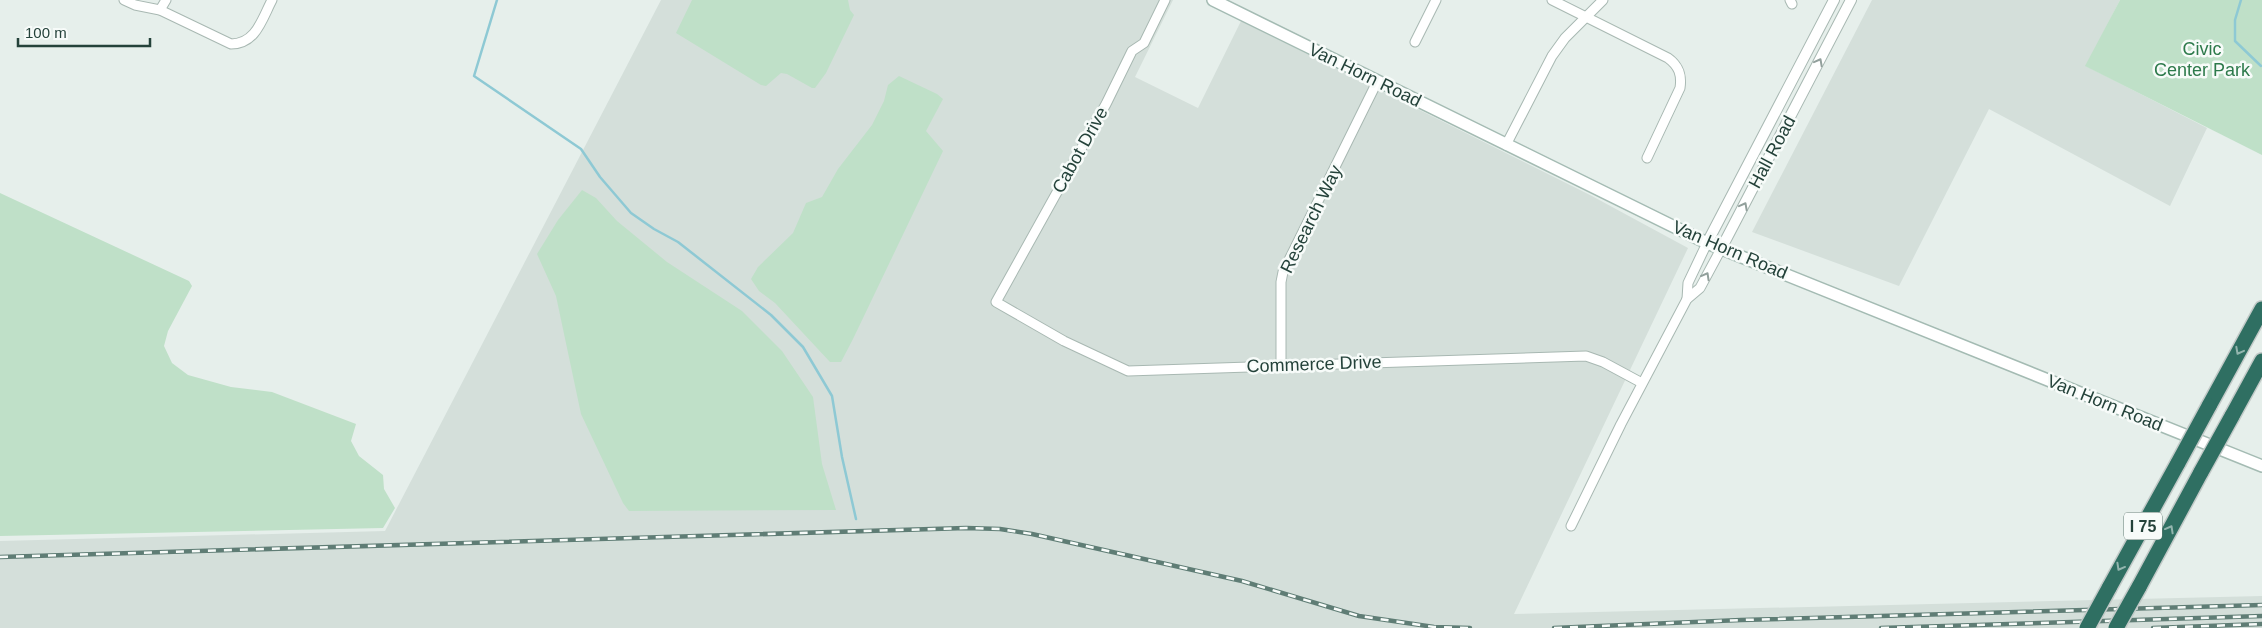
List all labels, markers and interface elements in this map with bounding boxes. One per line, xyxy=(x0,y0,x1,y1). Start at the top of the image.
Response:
scale bar xyxy=(18,15,150,47)
text: 100 m xyxy=(25,24,67,41)
street label: Van Horn Road xyxy=(1305,39,1425,111)
park label: Civic Center Park xyxy=(2154,39,2251,80)
one-way arrow xyxy=(1813,58,1823,67)
street label: Cabot Drive xyxy=(1048,104,1112,196)
street label: Hall Road xyxy=(1745,112,1799,192)
street label: Research Way xyxy=(1276,162,1346,276)
one-way arrow xyxy=(1738,202,1748,211)
street label: Van Horn Road xyxy=(1670,217,1790,283)
one-way arrow xyxy=(1700,272,1710,281)
one-way arrow xyxy=(2235,346,2245,355)
street label: Commerce Drive xyxy=(1246,352,1382,376)
street label: Van Horn Road xyxy=(2044,371,2166,435)
road number: I 75 xyxy=(2124,512,2162,540)
one-way arrow xyxy=(2164,525,2174,534)
one-way arrow xyxy=(2116,562,2126,571)

